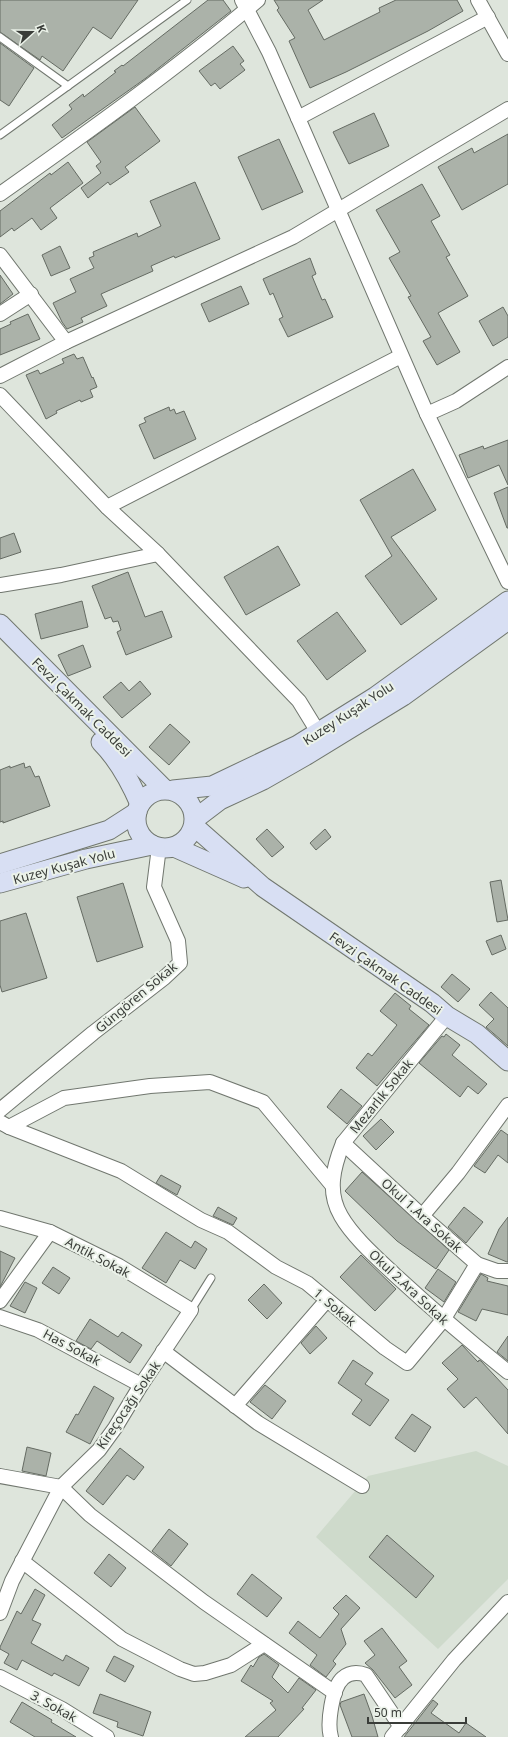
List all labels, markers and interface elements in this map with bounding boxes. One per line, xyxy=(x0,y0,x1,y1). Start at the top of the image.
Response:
north arrow xyxy=(12,12,52,52)
text: K xyxy=(33,22,50,35)
street label: Fevzi Çakmak Caddesi xyxy=(28,653,136,761)
street label: Kuzey Kuşak Yolu xyxy=(299,677,397,749)
street label: Kuzey Kuşak Yolu xyxy=(11,844,117,888)
street label: Fevzi Çakmak Caddesi xyxy=(326,927,446,1019)
street label: Güngören Sokak xyxy=(91,957,181,1036)
street label: Mezarlık Sokak xyxy=(345,1055,417,1137)
street label: Okul 1.Ara Sokak xyxy=(378,1174,466,1256)
street label: Antik Sokak xyxy=(62,1232,134,1282)
street label: Okul 2.Ara Sokak xyxy=(365,1245,453,1329)
street label: 1. Sokak xyxy=(310,1284,360,1330)
street label: Has Sokak xyxy=(40,1324,104,1370)
street label: Kireçocağı Sokak xyxy=(92,1357,164,1452)
street label: 3. Sokak xyxy=(28,1686,80,1726)
scale bar xyxy=(368,1699,466,1725)
text: 50 m xyxy=(374,1704,402,1721)

